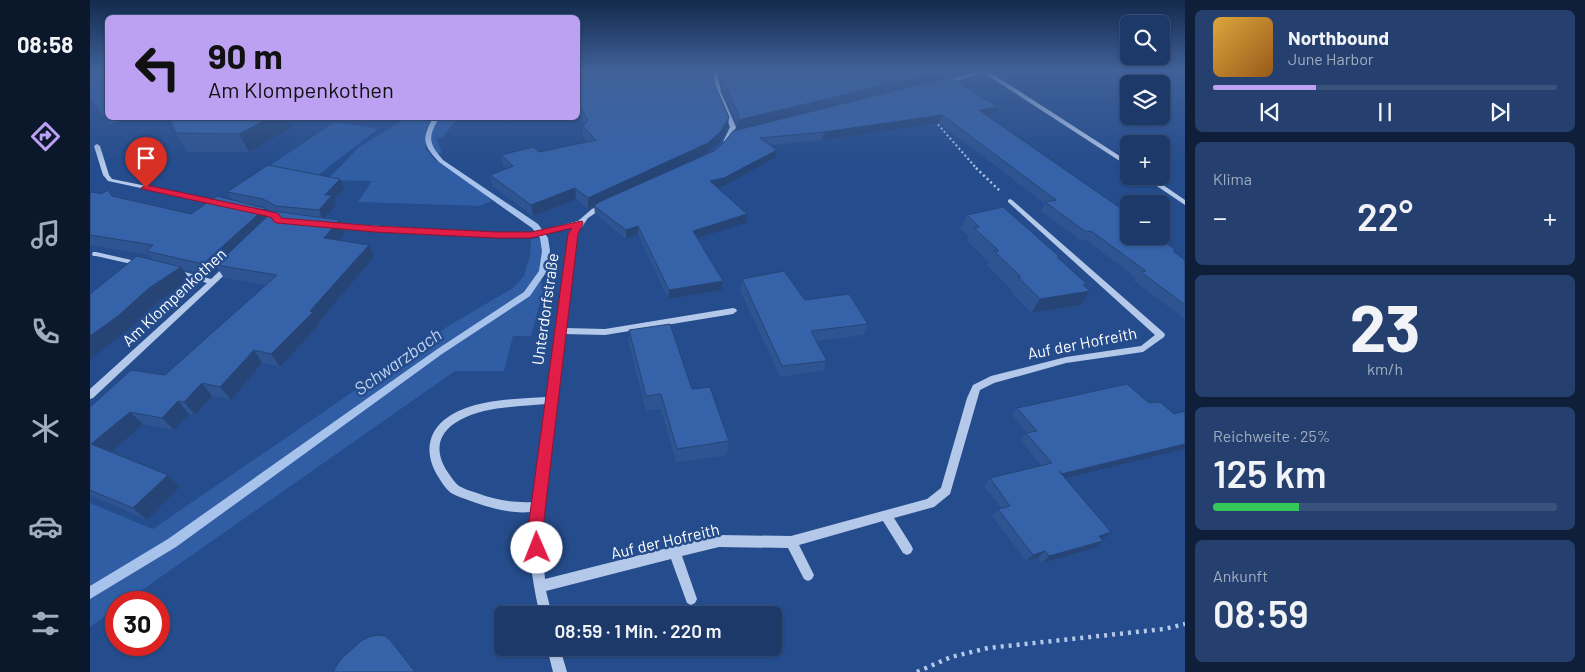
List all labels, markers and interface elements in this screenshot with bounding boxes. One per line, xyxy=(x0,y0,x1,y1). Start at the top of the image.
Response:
map controls xyxy=(1120,15,1170,245)
button: search xyxy=(1120,15,1170,65)
text: Northbound xyxy=(1288,26,1389,49)
text: 08:58 xyxy=(17,31,73,57)
text: 90 m xyxy=(208,34,283,76)
icon: left xyxy=(125,35,190,100)
text: June Harbor xyxy=(1288,49,1374,68)
button: layers xyxy=(1120,75,1170,125)
text: Am Klompenkothen xyxy=(208,76,394,102)
icon: previous xyxy=(1256,98,1284,126)
icon: pause xyxy=(1371,98,1399,126)
icon: next xyxy=(1486,98,1514,126)
icon: directions xyxy=(28,119,63,154)
button: + xyxy=(1120,135,1170,185)
pin xyxy=(125,137,167,188)
icon: arrive xyxy=(132,144,160,172)
text: Klima xyxy=(1213,169,1252,188)
text: 22° xyxy=(1357,193,1413,239)
button: − xyxy=(1120,195,1170,245)
text: − xyxy=(1213,200,1227,234)
text: + xyxy=(1543,200,1557,234)
icon: music xyxy=(28,217,63,252)
street label: Am Klompenkothen xyxy=(118,244,230,350)
street label: Unterdorfstraße xyxy=(527,252,562,366)
text: 23 xyxy=(1350,287,1420,365)
icon: phone xyxy=(28,314,63,349)
water label: Schwarzbach xyxy=(349,323,445,399)
street label: Auf der Hofreith xyxy=(1026,323,1138,362)
text: km/h xyxy=(1367,359,1403,378)
icon: climate xyxy=(28,411,63,446)
text: Reichweite · 25% xyxy=(1213,426,1330,445)
text: 125 km xyxy=(1213,450,1326,496)
icon: car xyxy=(28,509,63,544)
street label: Auf der Hofreith xyxy=(609,519,721,562)
position arrow xyxy=(510,521,562,573)
text: Ankunft xyxy=(1213,566,1268,585)
text: 08:59 xyxy=(1213,590,1309,636)
speed limit sign: 30 xyxy=(105,591,170,656)
icon: filters xyxy=(28,606,63,641)
text: 08:59 · 1 Min. · 220 m xyxy=(554,619,722,642)

